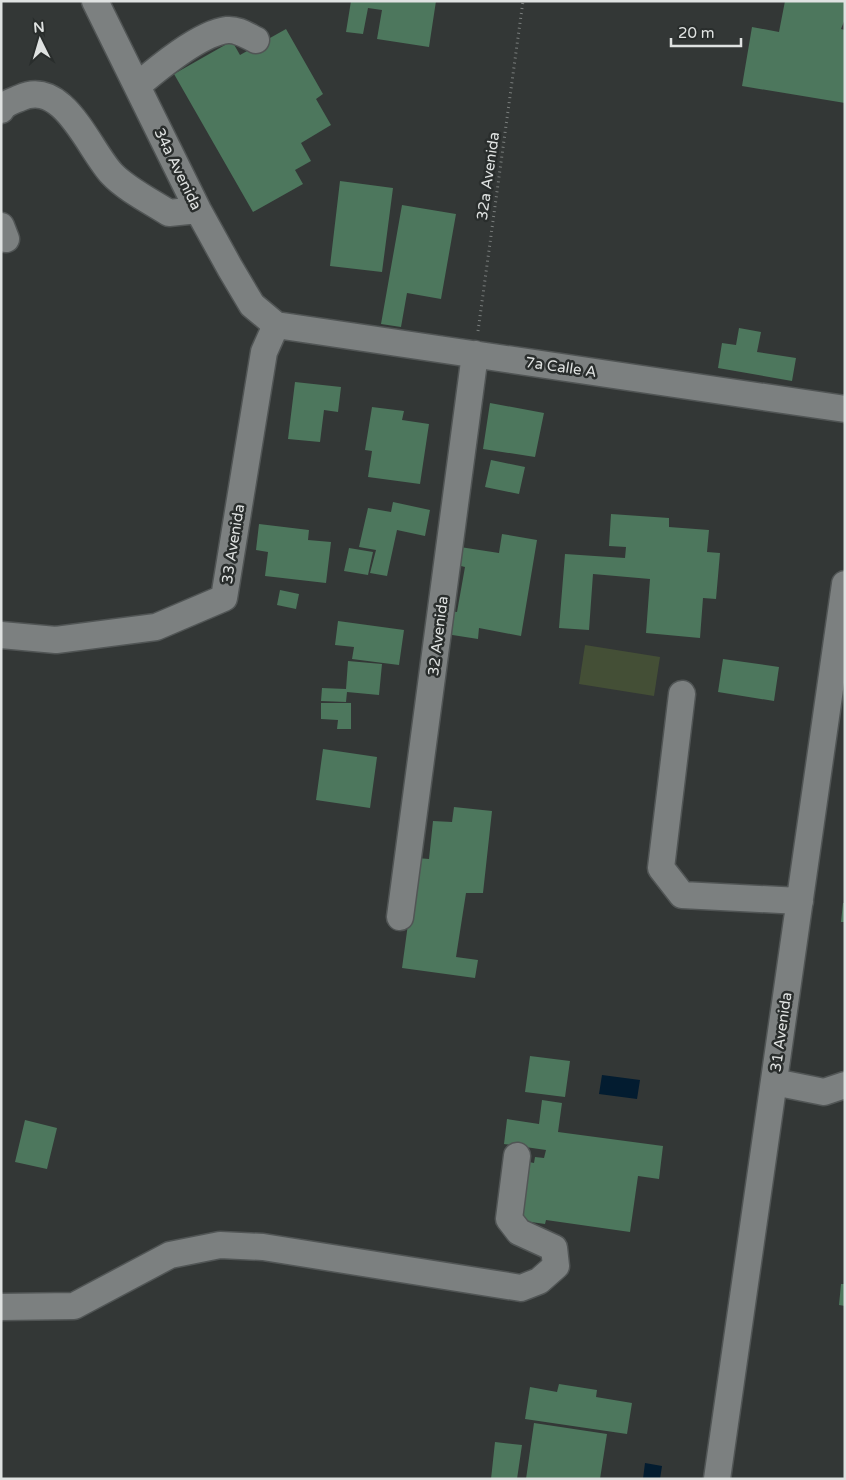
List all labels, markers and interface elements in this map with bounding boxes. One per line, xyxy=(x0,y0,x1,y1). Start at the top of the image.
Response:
north arrow xyxy=(15,15,65,65)
scale bar xyxy=(671,15,741,47)
text: N xyxy=(33,19,45,37)
text: 20 m xyxy=(678,24,715,42)
street label: 34a Avenida xyxy=(150,125,206,213)
street label: 32a Avenida xyxy=(473,131,503,221)
street label: 7a Calle A xyxy=(524,353,598,381)
street label: 33 Avenida xyxy=(218,503,248,585)
street label: 32 Avenida xyxy=(424,595,452,677)
street label: 31 Avenida xyxy=(766,991,796,1073)

